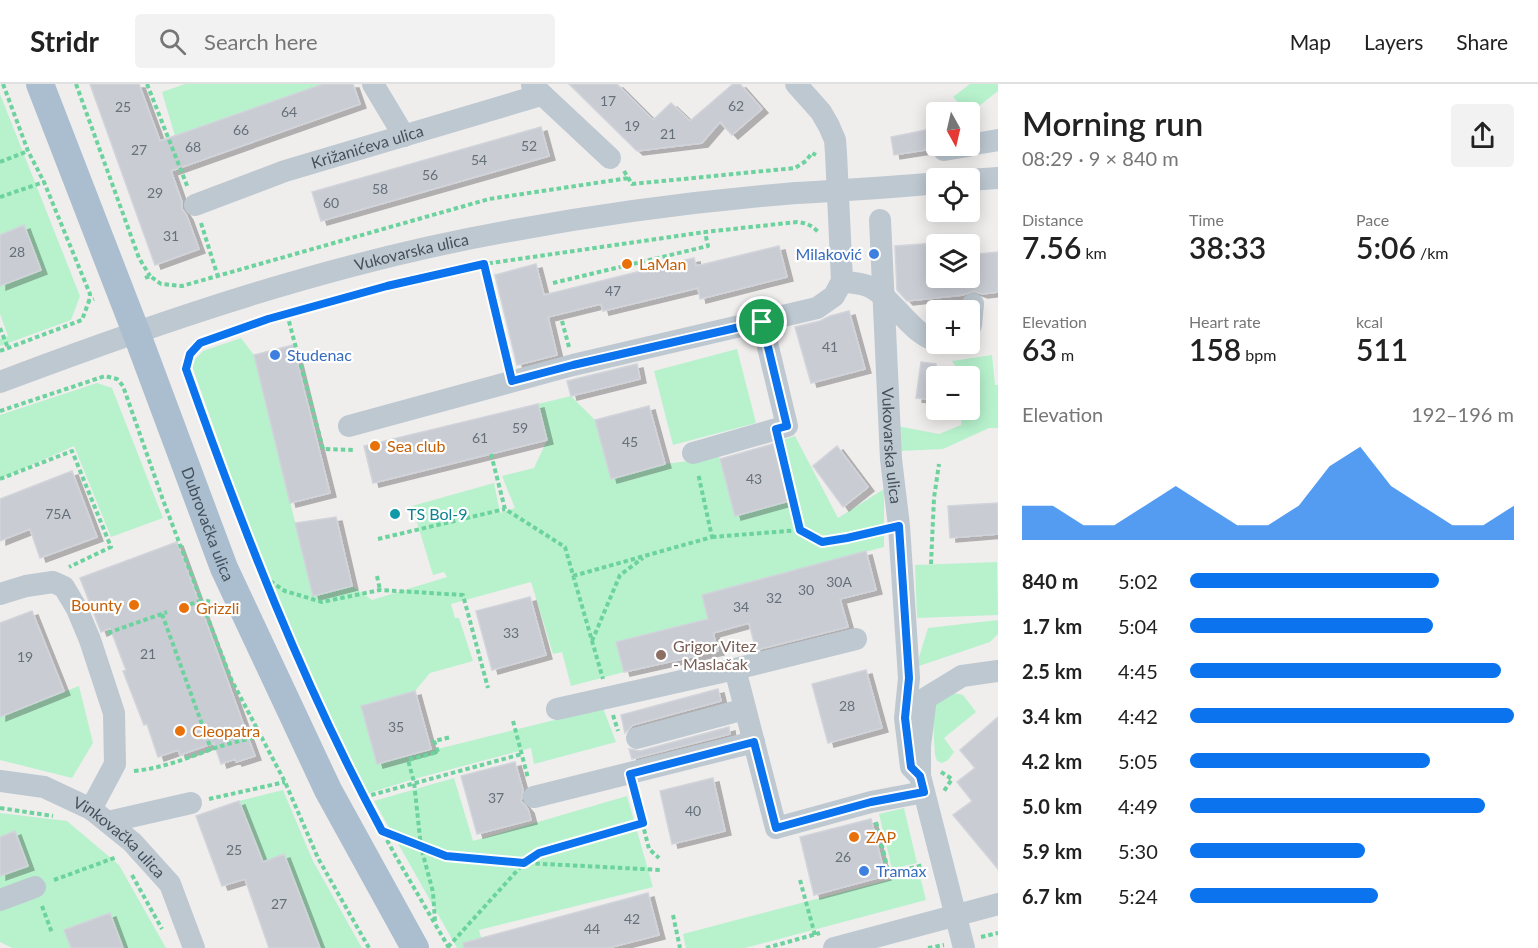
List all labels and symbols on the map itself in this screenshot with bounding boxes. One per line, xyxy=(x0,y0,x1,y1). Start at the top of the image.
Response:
house number: 17 xyxy=(600,92,616,109)
house number: 62 xyxy=(728,97,744,114)
house number: 25 xyxy=(115,98,131,115)
north arrow xyxy=(926,102,980,156)
house number: 64 xyxy=(281,103,297,120)
house number: 19 xyxy=(624,117,640,134)
street label: Križanićeva ulica xyxy=(309,120,426,172)
house number: 66 xyxy=(233,121,249,138)
house number: 21 xyxy=(660,125,676,142)
house number: 52 xyxy=(521,137,537,154)
house number: 68 xyxy=(185,138,201,155)
house number: 27 xyxy=(131,141,147,158)
house number: 54 xyxy=(471,151,487,168)
house number: 56 xyxy=(422,166,438,183)
house number: 58 xyxy=(372,180,388,197)
house number: 29 xyxy=(147,184,163,201)
house number: 60 xyxy=(323,194,339,211)
house number: 31 xyxy=(163,227,179,244)
street label: Vukovarska ulica xyxy=(352,229,470,274)
house number: 28 xyxy=(9,243,25,260)
place label: Milaković xyxy=(795,244,862,263)
marker: Milaković xyxy=(867,247,881,261)
place label: LaMan xyxy=(639,254,687,273)
marker: LaMan xyxy=(620,257,634,271)
house number: 47 xyxy=(605,282,621,299)
pin xyxy=(736,296,787,347)
house number: 41 xyxy=(822,338,838,355)
place label: Studenac xyxy=(287,345,352,364)
marker: Studenac xyxy=(268,348,282,362)
street label: Vukovarska ulica xyxy=(879,387,906,505)
house number: 59 xyxy=(512,419,528,436)
house number: 61 xyxy=(472,429,488,446)
house number: 45 xyxy=(622,433,638,450)
place label: Sea club xyxy=(387,436,445,455)
marker: Sea club xyxy=(368,439,382,453)
street label: Dubrovačka ulica xyxy=(178,464,239,584)
house number: 43 xyxy=(746,470,762,487)
place label: TS Bol-9 xyxy=(407,504,467,523)
house number: 75A xyxy=(45,505,71,522)
marker: TS Bol-9 xyxy=(388,507,402,521)
house number: 30A xyxy=(826,573,852,590)
house number: 30 xyxy=(798,581,814,598)
house number: 32 xyxy=(766,589,782,606)
place label: Bounty xyxy=(71,595,123,614)
marker: Bounty xyxy=(127,598,141,612)
place label: Grizzli xyxy=(196,598,239,617)
house number: 34 xyxy=(733,598,749,615)
marker: Grizzli xyxy=(177,601,191,615)
house number: 33 xyxy=(503,624,519,641)
place label: Grigor Vitez - Maslačak xyxy=(673,636,757,673)
house number: 21 xyxy=(140,645,156,662)
house number: 19 xyxy=(17,648,33,665)
marker: Grigor Vitez - Maslačak xyxy=(654,648,668,662)
house number: 28 xyxy=(839,697,855,714)
house number: 35 xyxy=(388,718,404,735)
place label: Cleopatra xyxy=(192,721,260,740)
marker: Cleopatra xyxy=(173,724,187,738)
house number: 37 xyxy=(488,789,504,806)
street label: Vinkovačka ulica xyxy=(71,792,170,882)
house number: 40 xyxy=(685,802,701,819)
place label: ZAP xyxy=(866,827,896,846)
marker: ZAP xyxy=(847,830,861,844)
house number: 25 xyxy=(226,841,242,858)
house number: 26 xyxy=(835,848,851,865)
place label: Tramax xyxy=(876,861,926,880)
marker: Tramax xyxy=(857,864,871,878)
house number: 27 xyxy=(271,895,287,912)
house number: 42 xyxy=(624,910,640,927)
house number: 44 xyxy=(584,920,600,937)

